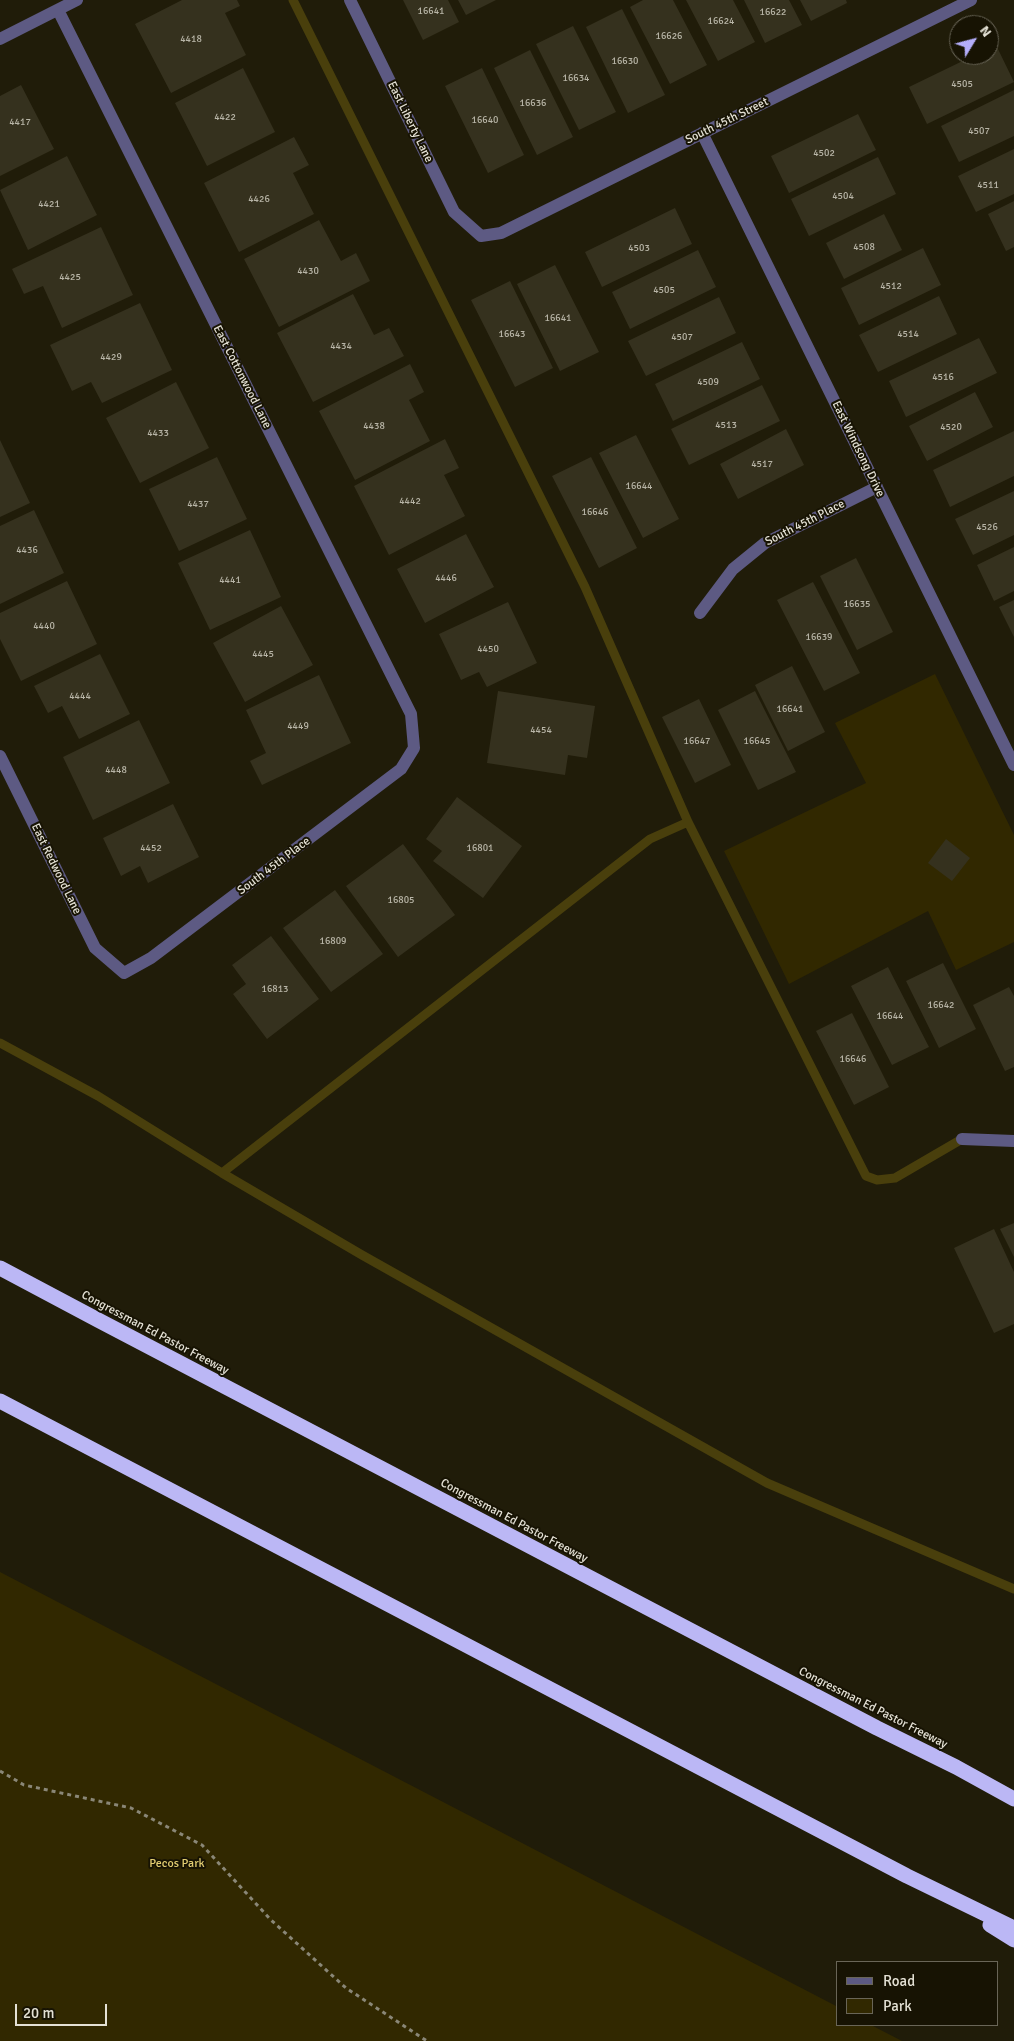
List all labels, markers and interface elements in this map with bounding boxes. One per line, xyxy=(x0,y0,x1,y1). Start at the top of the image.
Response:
house number: 16641 xyxy=(418,5,444,17)
house number: 16622 xyxy=(760,6,786,18)
house number: 16624 xyxy=(708,15,734,27)
north arrow xyxy=(949,15,999,65)
text: N xyxy=(976,22,995,40)
house number: 16626 xyxy=(656,30,682,42)
house number: 4418 xyxy=(180,33,202,45)
house number: 16630 xyxy=(612,55,638,67)
house number: 16634 xyxy=(563,72,589,84)
house number: 4505 xyxy=(951,78,973,90)
street label: East Liberty Lane xyxy=(384,79,436,165)
street label: South 45th Street xyxy=(683,95,771,147)
house number: 16636 xyxy=(520,97,546,109)
house number: 4422 xyxy=(214,111,236,123)
house number: 16640 xyxy=(472,114,498,126)
house number: 4417 xyxy=(9,116,31,128)
house number: 4507 xyxy=(968,125,990,137)
house number: 4502 xyxy=(813,147,835,159)
house number: 4511 xyxy=(977,179,999,191)
house number: 4504 xyxy=(832,190,854,202)
house number: 4426 xyxy=(248,193,270,205)
house number: 4421 xyxy=(38,198,60,210)
house number: 4508 xyxy=(853,241,875,253)
house number: 4503 xyxy=(628,242,650,254)
house number: 4430 xyxy=(297,265,319,277)
house number: 4425 xyxy=(59,271,81,283)
house number: 4512 xyxy=(880,280,902,292)
house number: 4505 xyxy=(653,284,675,296)
house number: 16641 xyxy=(545,312,571,324)
street label: East Cottonwood Lane xyxy=(210,323,274,431)
house number: 16643 xyxy=(499,328,525,340)
house number: 4514 xyxy=(897,328,919,340)
house number: 4507 xyxy=(671,331,693,343)
house number: 4434 xyxy=(330,340,352,352)
house number: 4429 xyxy=(100,351,122,363)
house number: 4516 xyxy=(932,371,954,383)
house number: 4509 xyxy=(697,376,719,388)
street label: East Windsong Drive xyxy=(828,399,888,499)
house number: 4513 xyxy=(715,419,737,431)
house number: 4438 xyxy=(363,420,385,432)
house number: 4520 xyxy=(940,421,962,433)
house number: 4433 xyxy=(147,427,169,439)
house number: 4517 xyxy=(751,458,773,470)
house number: 16644 xyxy=(626,480,652,492)
house number: 4442 xyxy=(399,495,421,507)
street label: South 45th Place xyxy=(763,497,847,549)
house number: 4437 xyxy=(187,498,209,510)
house number: 16646 xyxy=(582,506,608,518)
house number: 4526 xyxy=(976,521,998,533)
house number: 4436 xyxy=(16,544,38,556)
house number: 4446 xyxy=(435,572,457,584)
house number: 4441 xyxy=(219,574,241,586)
house number: 16635 xyxy=(844,598,870,610)
house number: 4440 xyxy=(33,620,55,632)
house number: 16639 xyxy=(806,631,832,643)
house number: 4450 xyxy=(477,643,499,655)
house number: 4445 xyxy=(252,648,274,660)
house number: 4444 xyxy=(69,690,91,702)
house number: 16641 xyxy=(777,703,803,715)
house number: 4449 xyxy=(287,720,309,732)
house number: 4454 xyxy=(530,724,552,736)
house number: 16647 xyxy=(684,735,710,747)
house number: 16645 xyxy=(744,735,770,747)
house number: 4448 xyxy=(105,764,127,776)
street label: East Redwood Lane xyxy=(28,821,84,917)
street label: South 45th Place xyxy=(235,834,313,898)
house number: 4452 xyxy=(140,842,162,854)
house number: 16801 xyxy=(467,842,493,854)
house number: 16805 xyxy=(388,894,414,906)
house number: 16809 xyxy=(320,935,346,947)
house number: 16813 xyxy=(262,983,288,995)
house number: 16642 xyxy=(928,999,954,1011)
house number: 16644 xyxy=(877,1010,903,1022)
house number: 16646 xyxy=(840,1053,866,1065)
street label: Congressman Ed Pastor Freeway xyxy=(79,1288,231,1378)
street label: Congressman Ed Pastor Freeway xyxy=(438,1476,590,1566)
street label: Congressman Ed Pastor Freeway xyxy=(796,1664,950,1752)
park label: Pecos Park xyxy=(149,1857,205,1871)
legend xyxy=(836,1961,999,2026)
text: Road xyxy=(883,1972,915,1990)
scale bar xyxy=(18,1994,110,2026)
text: Park xyxy=(883,1997,912,2015)
text: 20 m xyxy=(23,2004,54,2022)

